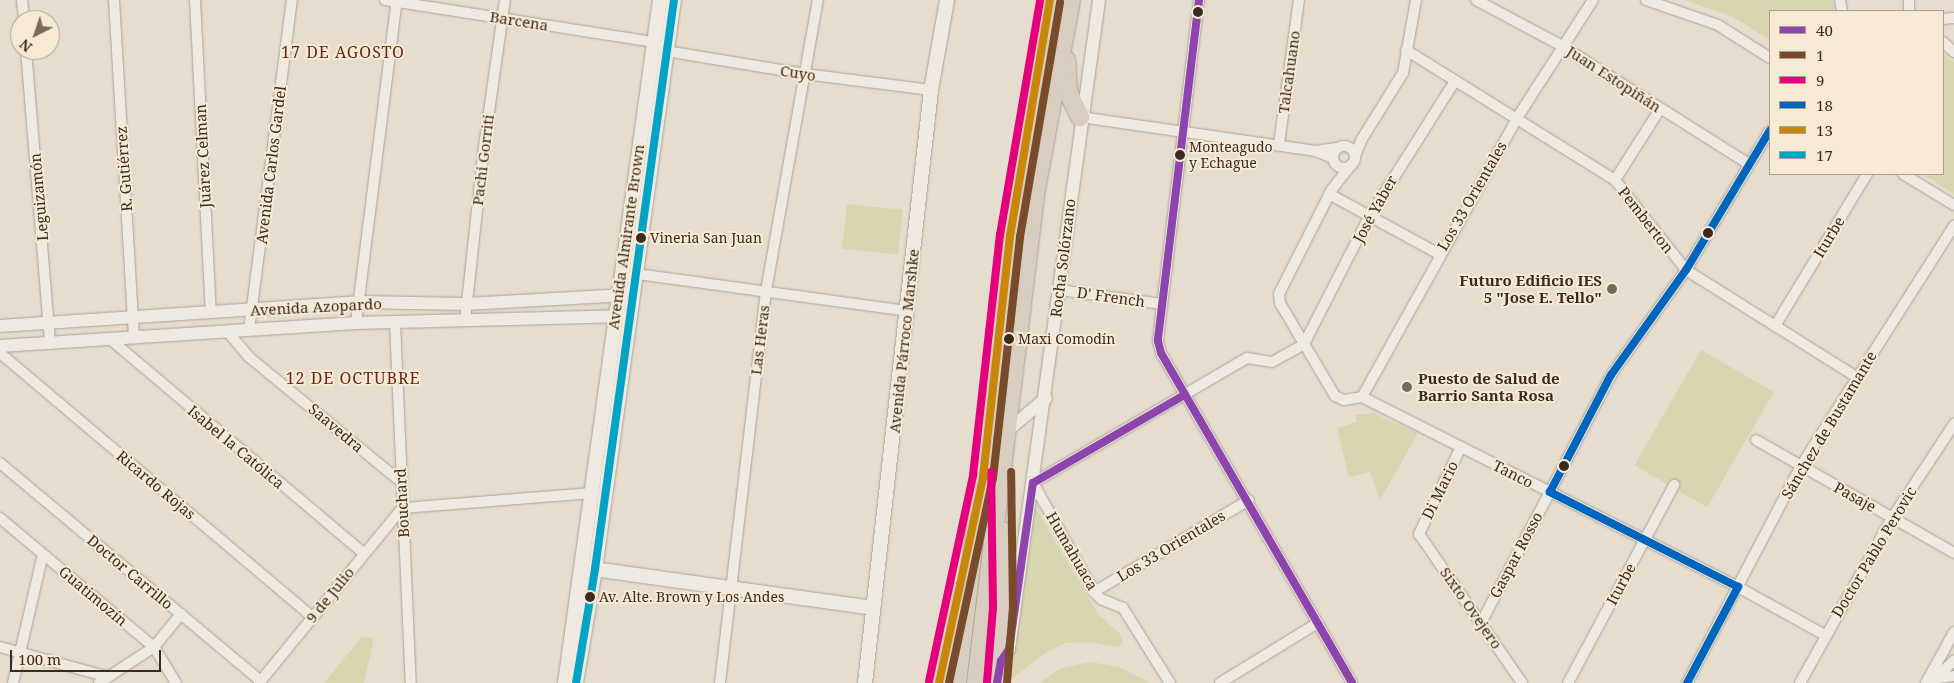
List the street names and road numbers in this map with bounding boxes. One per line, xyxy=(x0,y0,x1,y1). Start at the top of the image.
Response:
street label: Barcena xyxy=(489,8,549,34)
street label: Talcahuano xyxy=(1274,29,1304,115)
street label: Juan Estopiñán xyxy=(1563,42,1665,116)
street label: Cuyo xyxy=(779,61,817,85)
street label: Avenida Carlos Gardel xyxy=(252,85,290,245)
street label: Juárez Celman xyxy=(191,104,215,208)
street label: Pachi Gorriti xyxy=(468,114,498,206)
street label: R. Gutiérrez xyxy=(112,126,136,212)
street label: Los 33 Orientales xyxy=(1433,138,1511,254)
street label: Avenida Almirante Brown xyxy=(604,143,648,331)
street label: Leguizamón xyxy=(26,152,52,242)
street label: José Yaber xyxy=(1349,172,1401,246)
street label: Pemberton xyxy=(1615,183,1677,257)
street label: Rocha Solórzano xyxy=(1047,198,1079,318)
street label: Iturbe xyxy=(1810,213,1848,261)
street label: Avenida Párroco Marshke xyxy=(885,248,923,434)
street label: D' French xyxy=(1076,283,1146,311)
street label: Avenida Azopardo xyxy=(250,295,382,319)
street label: Las Heras xyxy=(747,304,773,376)
street label: Sánchez de Bustamante xyxy=(1778,348,1880,502)
street label: Saavedra xyxy=(305,400,367,456)
street label: Isabel la Católica xyxy=(184,401,288,493)
street label: Ricardo Rojas xyxy=(113,447,199,523)
street label: Tanco xyxy=(1490,456,1536,492)
street label: Di Mario xyxy=(1418,458,1462,522)
street label: Bouchard xyxy=(391,468,413,538)
street label: Pasaje xyxy=(1831,478,1879,516)
street label: Doctor Pablo Perovic xyxy=(1828,483,1920,621)
street label: Los 33 Orientales xyxy=(1114,507,1228,585)
street label: Humahuaca xyxy=(1042,509,1102,593)
street label: Gaspar Rosso xyxy=(1486,509,1546,601)
street label: Doctor Carrillo xyxy=(83,531,177,613)
street label: Iturbe xyxy=(1603,560,1639,608)
street label: Guatimozín xyxy=(55,562,131,630)
street label: 9 de Julio xyxy=(302,564,358,626)
street label: Sixto Ovejero xyxy=(1436,564,1506,652)

